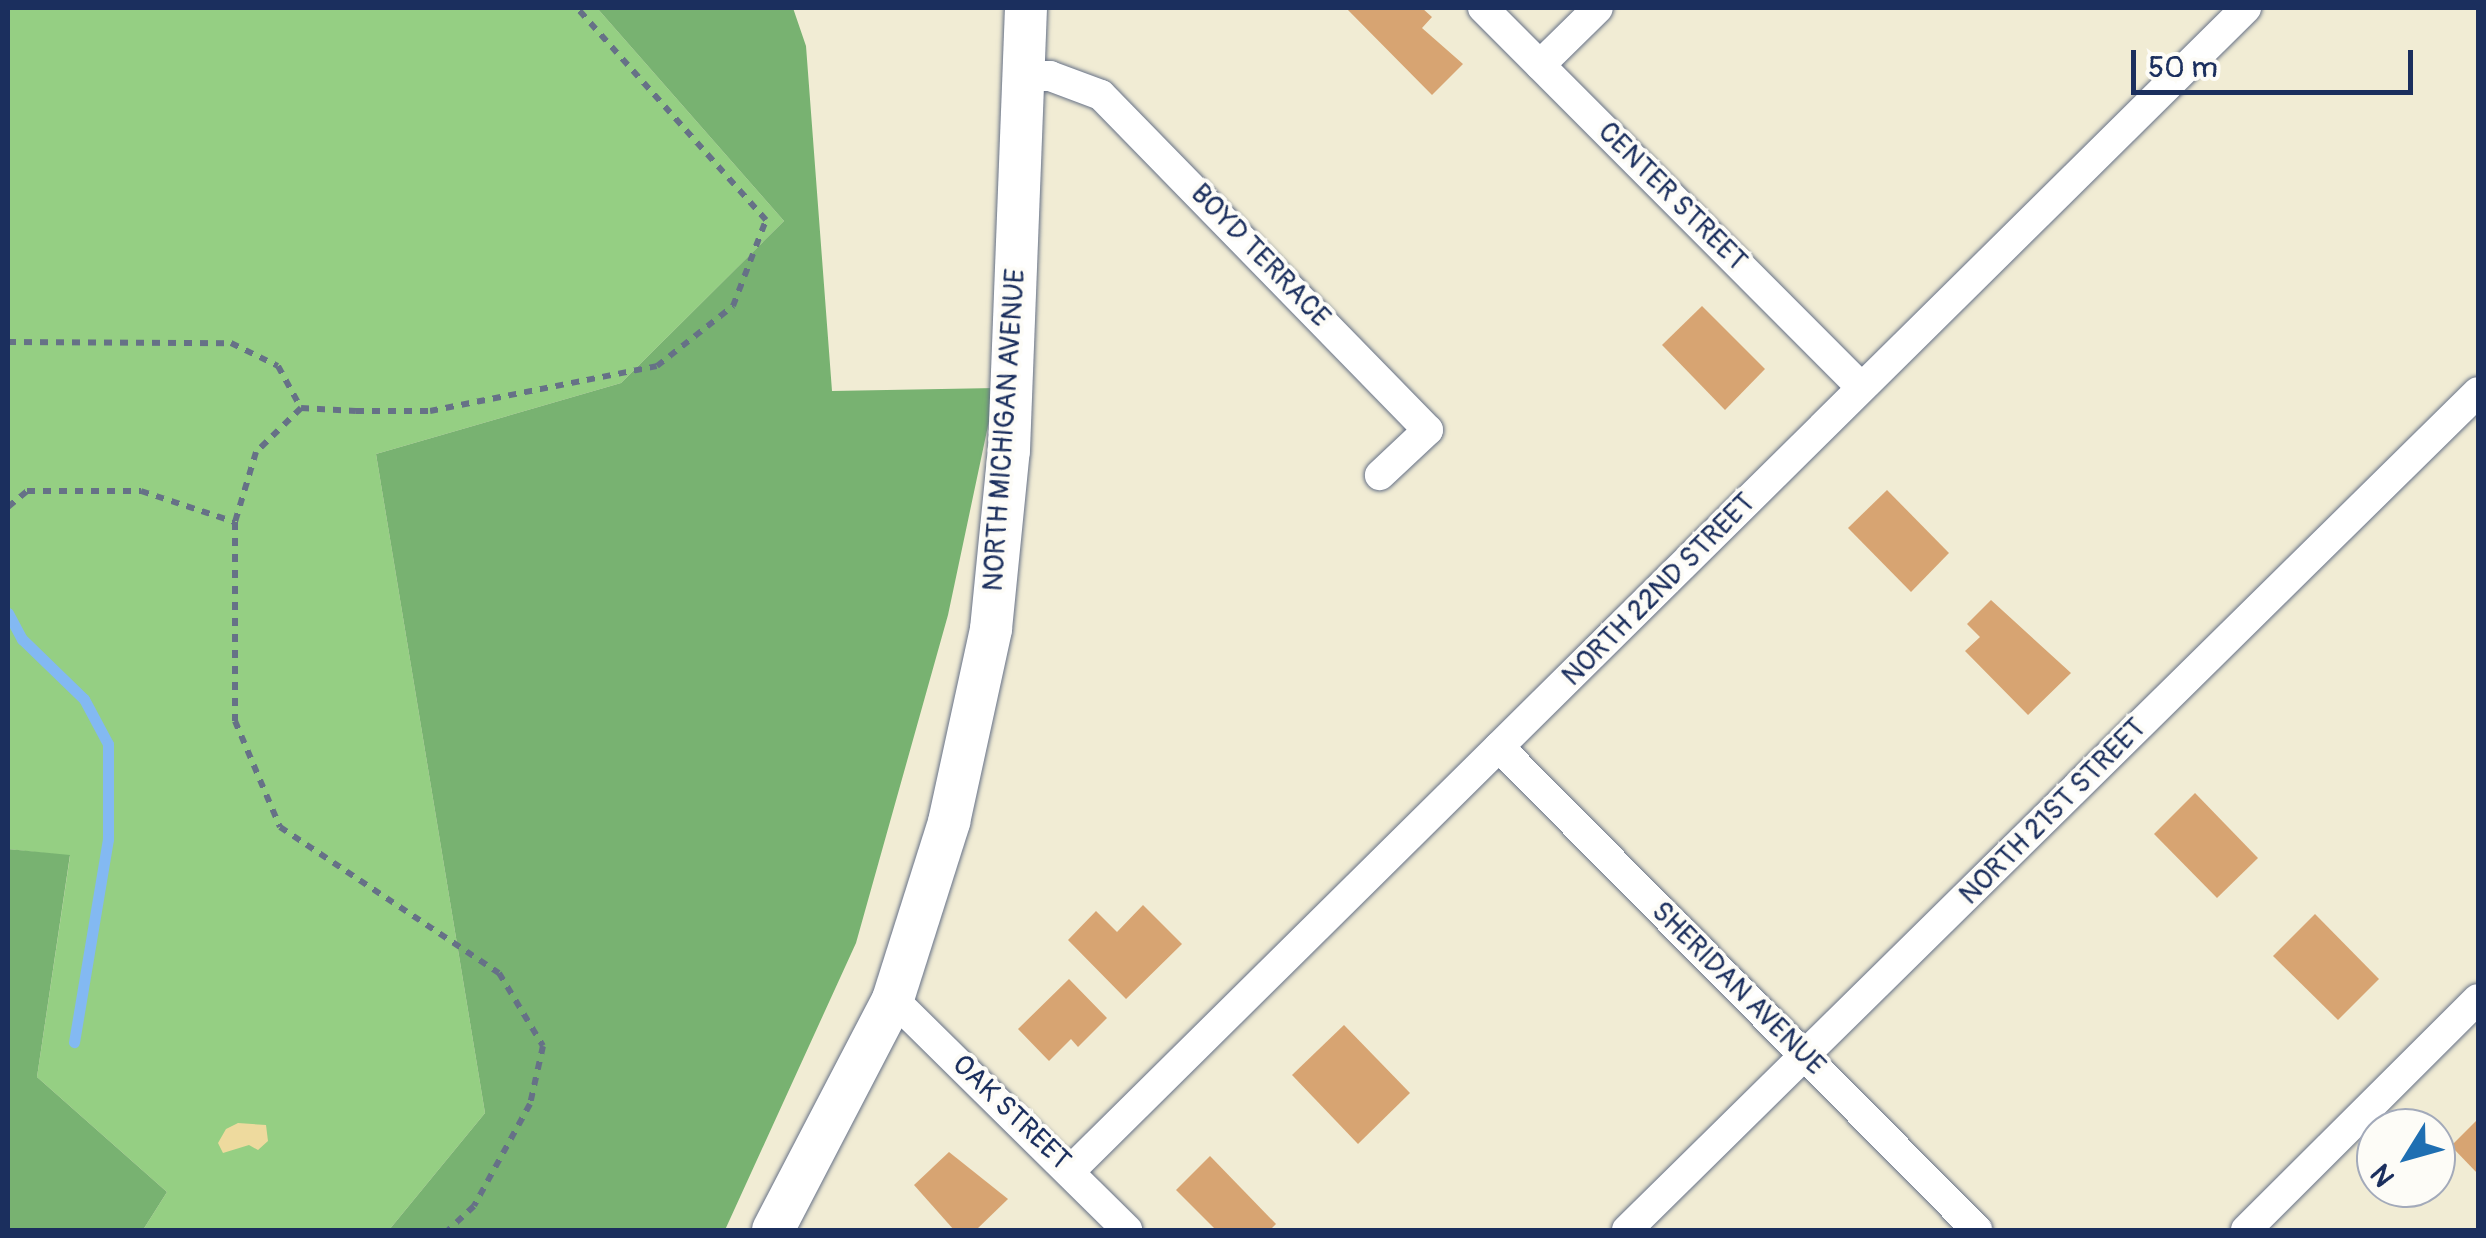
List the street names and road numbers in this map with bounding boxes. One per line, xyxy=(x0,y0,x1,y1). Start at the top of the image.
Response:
street label: CENTER STREET xyxy=(1591,116,1753,278)
street label: BOYD TERRACE xyxy=(1183,177,1337,335)
street label: NORTH MICHIGAN AVENUE xyxy=(977,268,1033,592)
street label: NORTH 22ND STREET xyxy=(1556,487,1762,693)
street label: NORTH 21ST STREET xyxy=(1953,712,2153,912)
street label: SHERIDAN AVENUE xyxy=(1644,895,1832,1083)
street label: OAK STREET xyxy=(945,1048,1077,1178)

